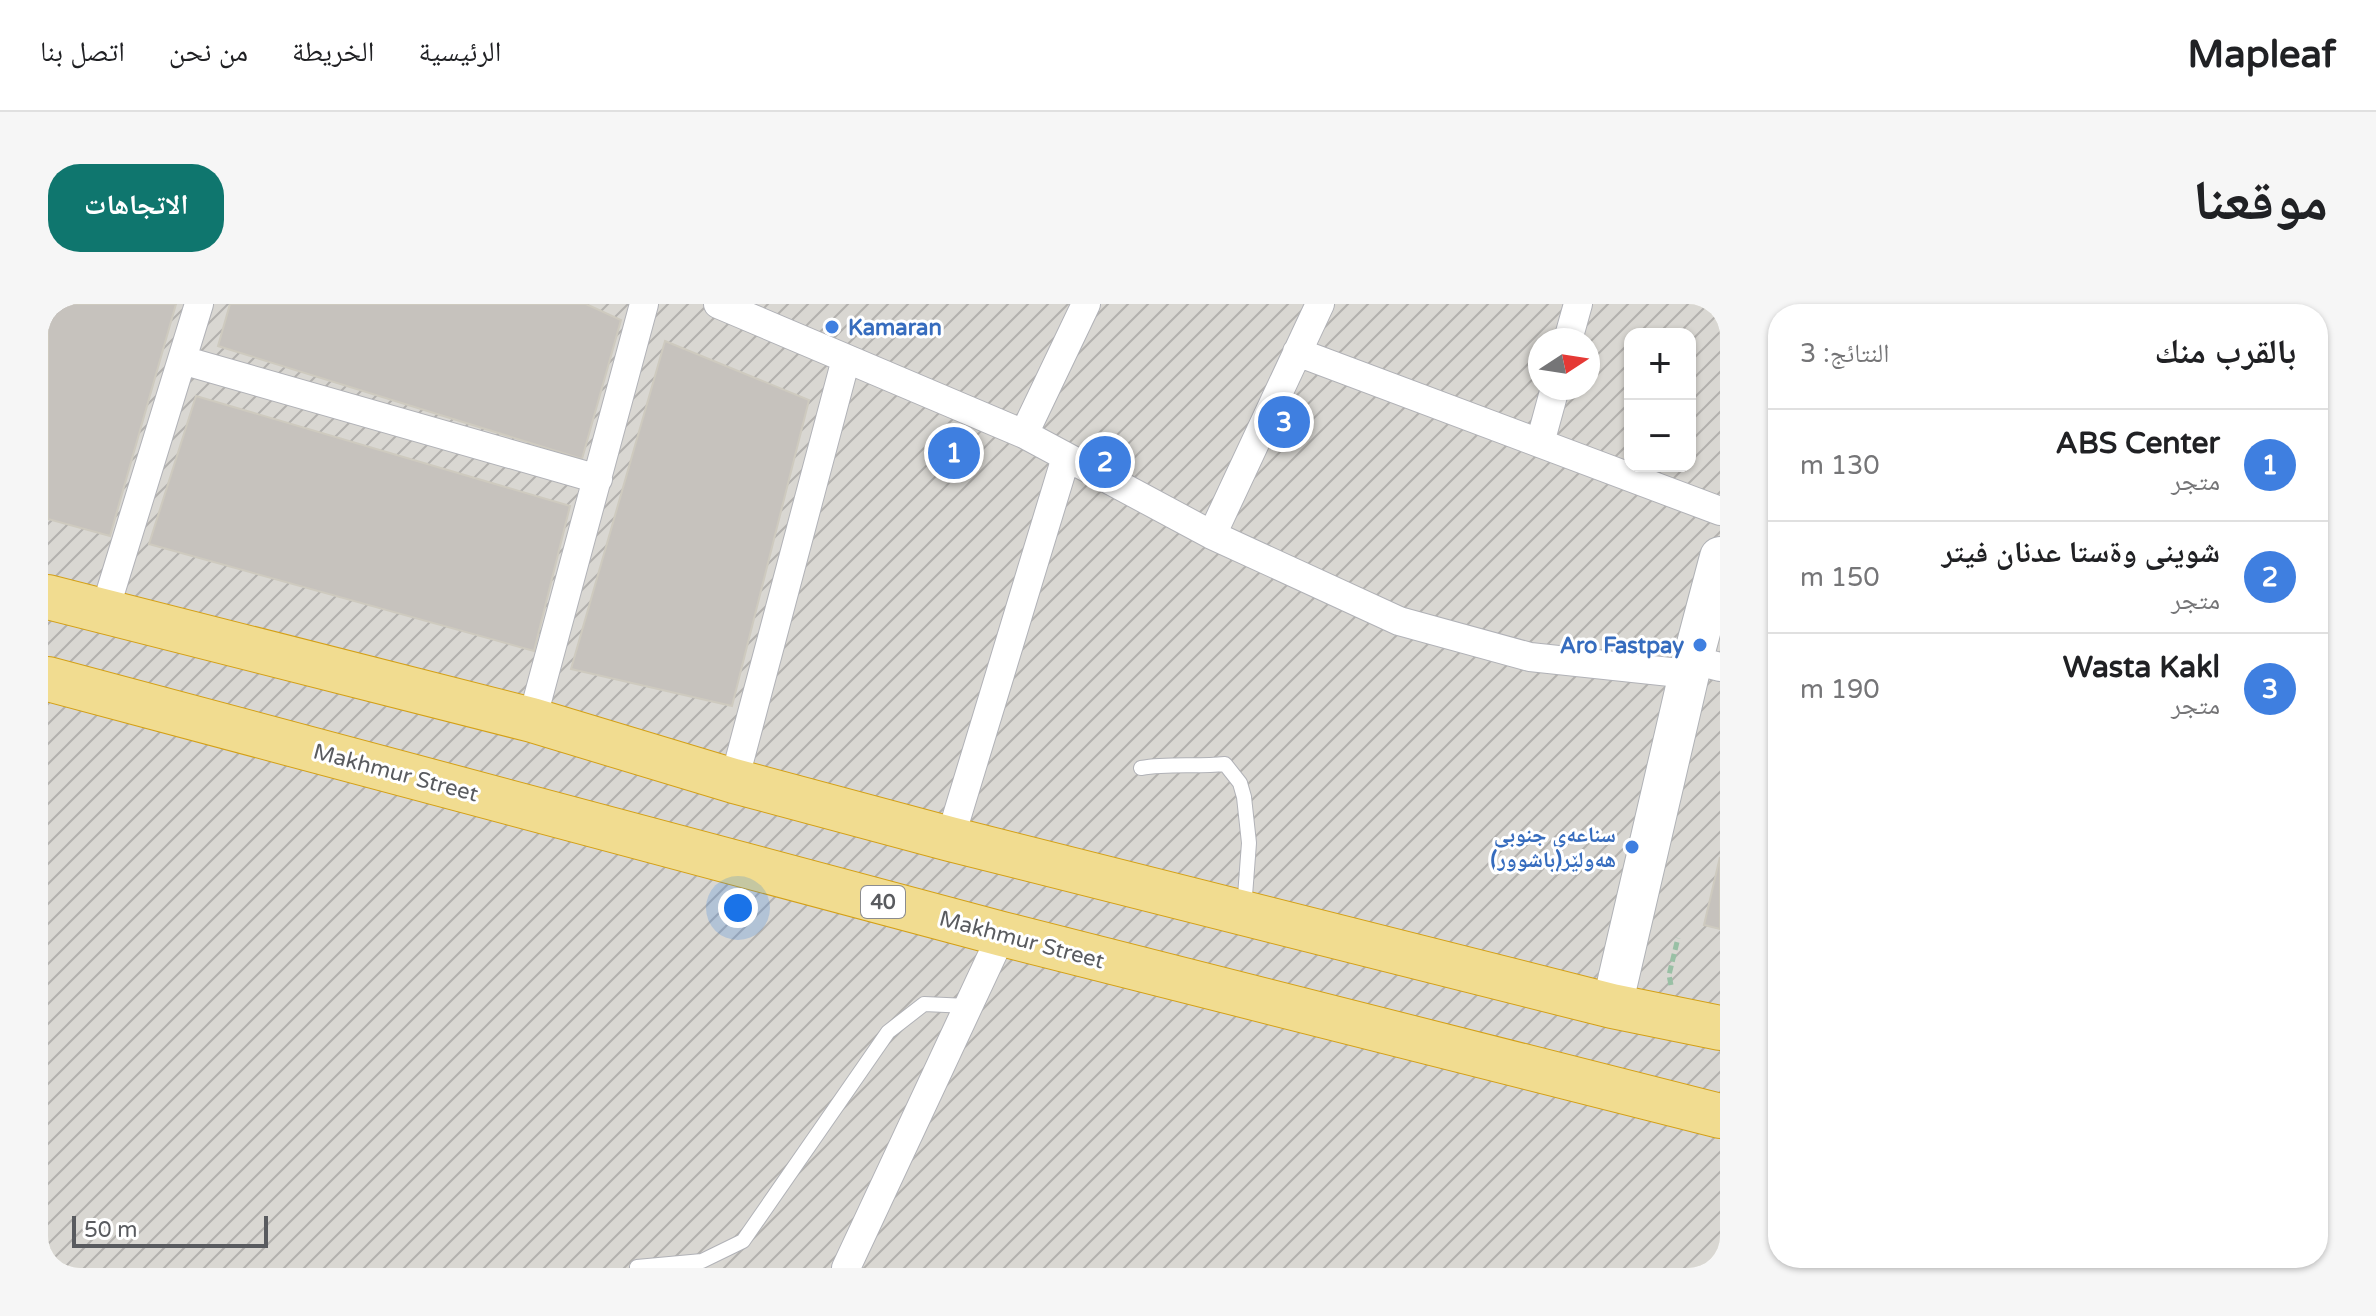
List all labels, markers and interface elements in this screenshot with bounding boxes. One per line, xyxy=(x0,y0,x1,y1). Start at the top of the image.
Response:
text: Mapleaf xyxy=(2188,32,2336,78)
text: اتصل بنا xyxy=(40,35,125,69)
text: من نحن xyxy=(169,35,248,69)
text: الخريطة xyxy=(292,35,374,69)
text: الرئيسية xyxy=(418,35,501,69)
button: الاتجاهات xyxy=(48,164,224,252)
text: موقعنا xyxy=(2193,169,2328,236)
place label: Kamaran xyxy=(848,315,942,341)
marker: Kamaran xyxy=(823,318,841,336)
north arrow xyxy=(1528,328,1600,400)
map controls xyxy=(1624,328,1696,472)
button: + xyxy=(1624,328,1696,400)
text: بالقرب منك xyxy=(2154,332,2296,373)
text: النتائج: 3 xyxy=(1800,338,1890,369)
pin: 3 xyxy=(1258,392,1310,452)
button: − xyxy=(1624,400,1696,472)
pin: 1 xyxy=(928,423,980,483)
text: ABS Center xyxy=(2056,425,2220,462)
pin: 2 xyxy=(1079,432,1131,492)
text: 130 m xyxy=(1800,450,1880,481)
text: 1 xyxy=(2262,450,2278,481)
text: متجر xyxy=(2171,466,2220,497)
text: شوينى وةستا عدنان فيتر xyxy=(1942,534,2220,571)
text: 150 m xyxy=(1800,562,1880,593)
text: 2 xyxy=(2262,562,2278,593)
text: متجر xyxy=(2171,585,2220,616)
place label: Aro Fastpay xyxy=(1560,633,1684,659)
marker: Aro Fastpay xyxy=(1691,636,1709,654)
text: Wasta Kakl xyxy=(2063,649,2220,686)
text: 190 m xyxy=(1800,674,1880,705)
text: 3 xyxy=(2262,674,2278,705)
text: متجر xyxy=(2171,690,2220,721)
street label: Makhmur Street xyxy=(310,738,481,807)
place label: سناعەی جنوبی (باشوور)هەولێر xyxy=(1491,822,1616,873)
marker: سناعەی جنوبی (باشوور)هەولێر xyxy=(1623,838,1641,856)
road number: 40 xyxy=(861,886,905,918)
your location xyxy=(718,888,758,928)
street label: Makhmur Street xyxy=(936,905,1107,974)
scale bar xyxy=(72,1212,268,1248)
text: 50 m xyxy=(84,1217,138,1243)

